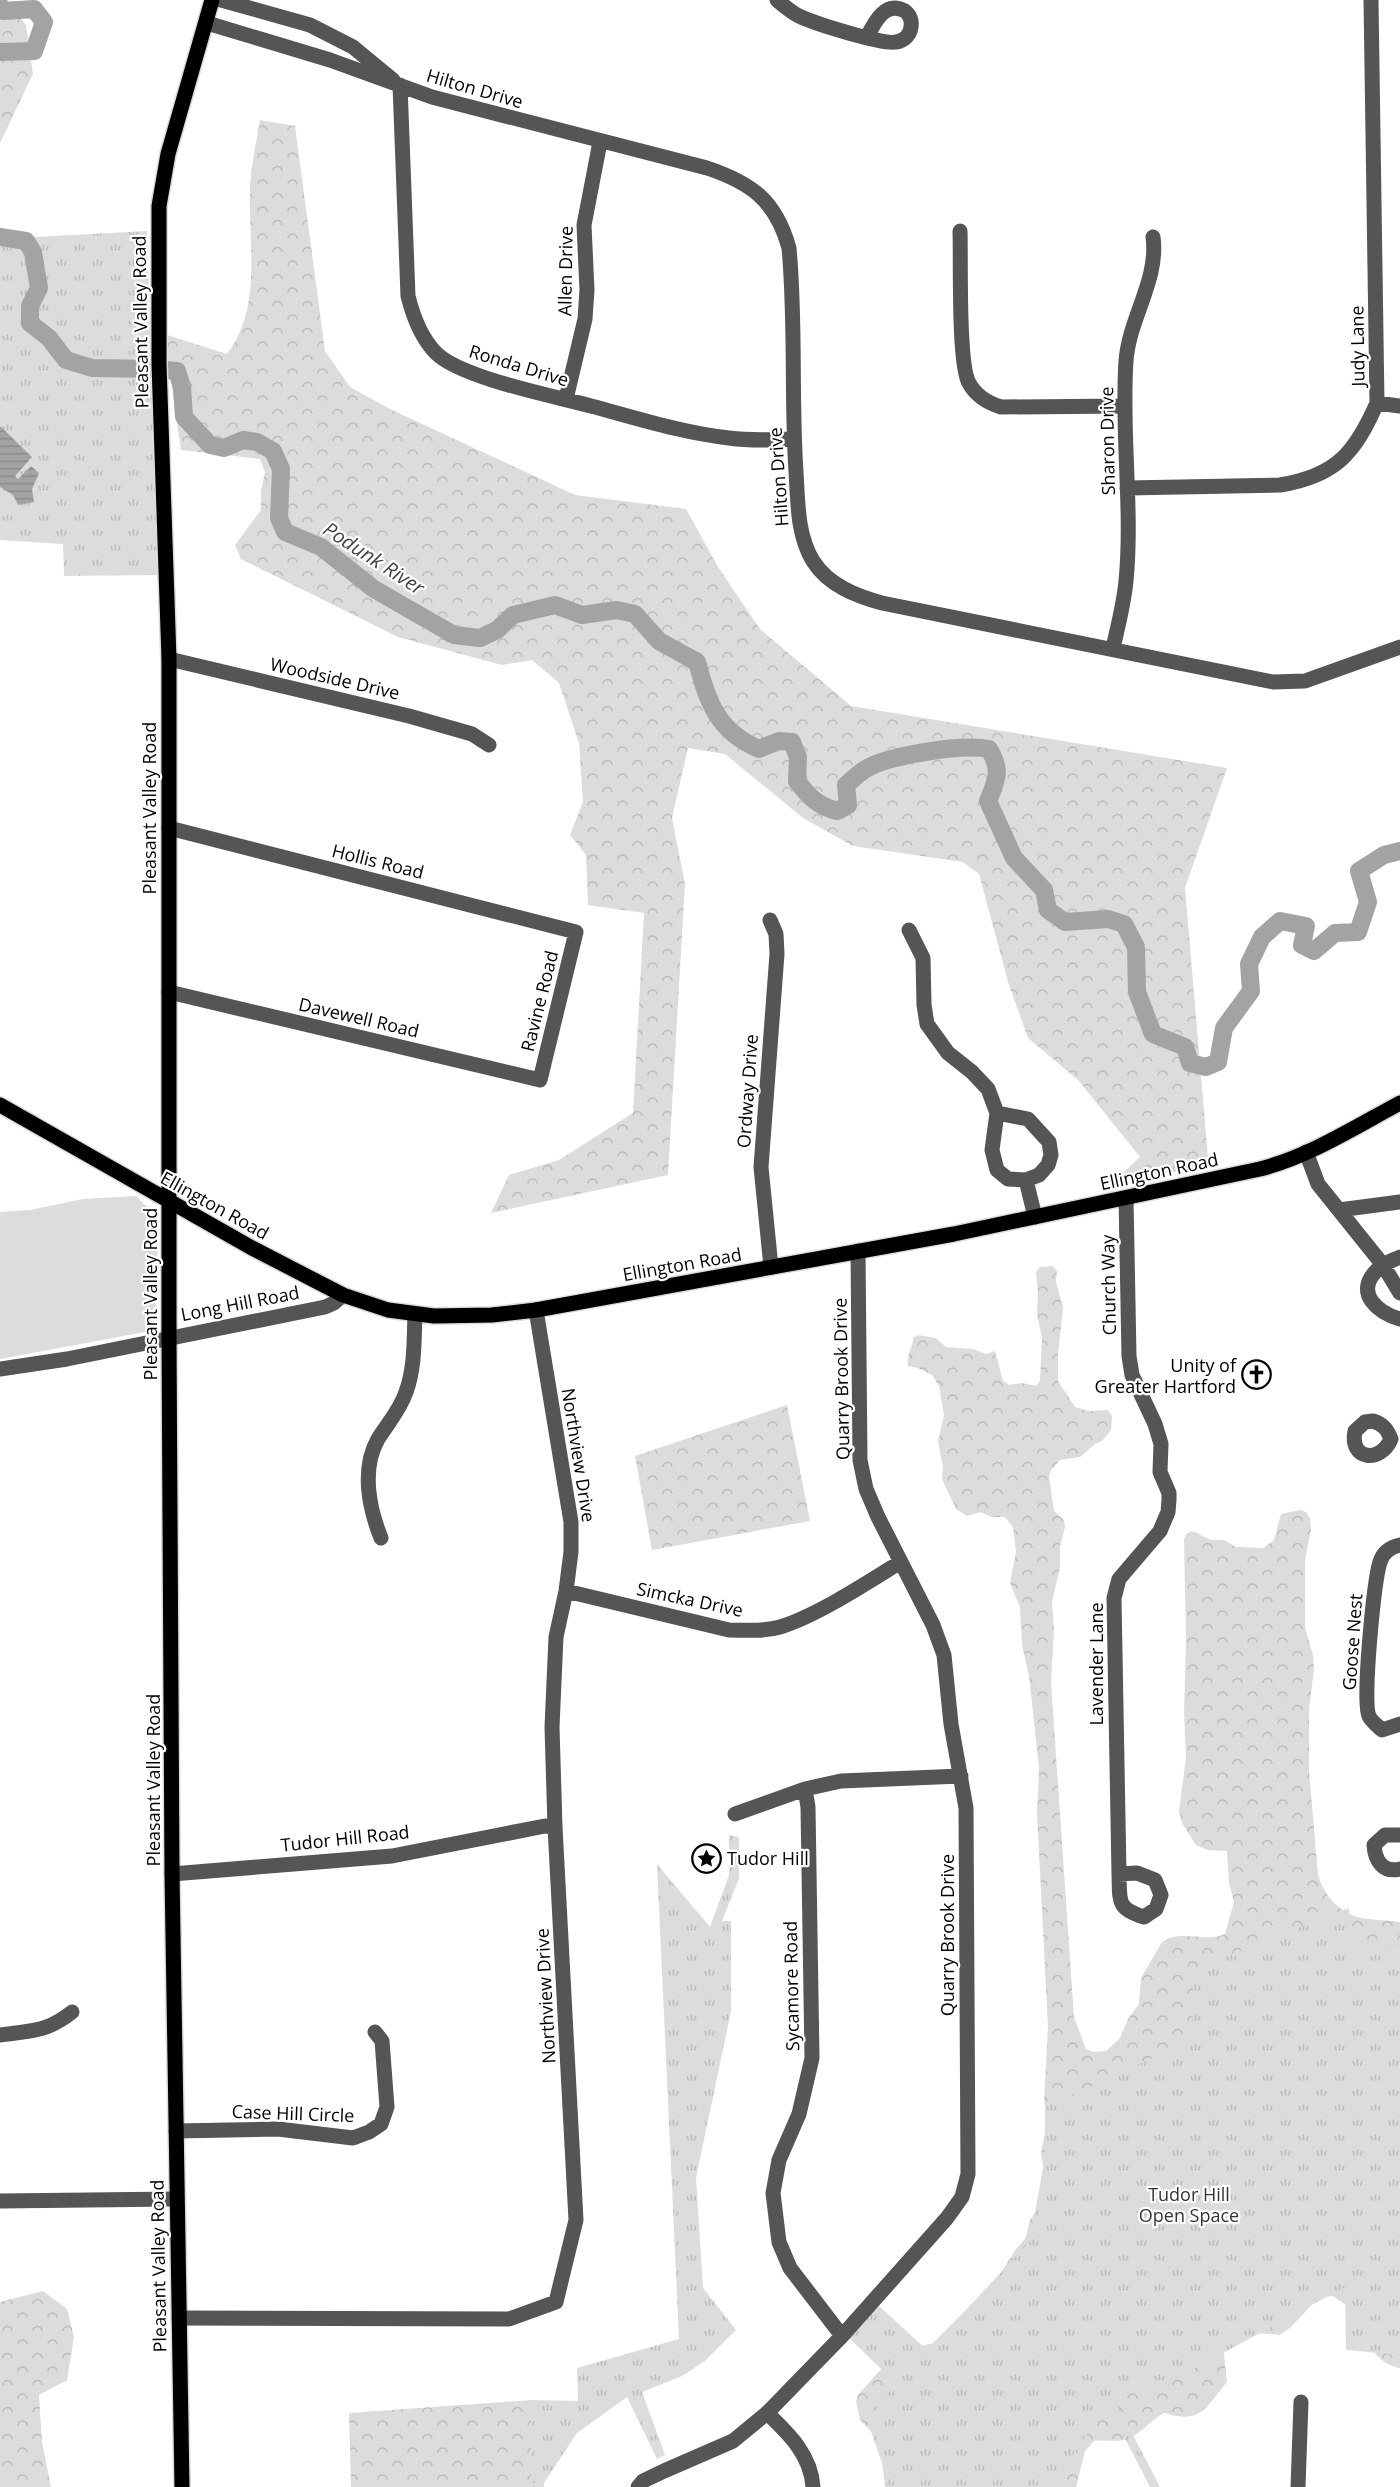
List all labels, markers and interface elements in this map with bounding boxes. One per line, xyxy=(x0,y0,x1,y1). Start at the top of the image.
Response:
street label: Hilton Drive xyxy=(424,63,526,113)
street label: Allen Drive xyxy=(552,226,578,316)
street label: Pleasant Valley Road xyxy=(126,235,154,409)
street label: Judy Lane xyxy=(1344,305,1370,389)
street label: Ronda Drive xyxy=(466,339,572,391)
street label: Sharon Drive xyxy=(1094,386,1120,496)
street label: Hilton Drive xyxy=(763,427,793,527)
water label: Podunk River xyxy=(318,515,431,601)
street label: Woodside Drive xyxy=(268,651,402,705)
street label: Pleasant Valley Road xyxy=(137,722,161,894)
street label: Hollis Road xyxy=(330,838,426,884)
street label: Ravine Road xyxy=(515,948,563,1054)
street label: Davewell Road xyxy=(296,991,422,1043)
street label: Ordway Drive xyxy=(731,1033,763,1149)
street label: Ellington Road xyxy=(1098,1147,1220,1195)
street label: Ellington Road xyxy=(157,1165,273,1245)
street label: Pleasant Valley Road xyxy=(138,1208,162,1380)
street label: Church Way xyxy=(1095,1233,1121,1336)
street label: Ellington Road xyxy=(621,1242,743,1286)
street label: Long Hill Road xyxy=(179,1280,301,1326)
street label: Quarry Brook Drive xyxy=(828,1298,854,1460)
place label: Unity of Greater Hartford xyxy=(1095,1353,1237,1398)
church icon: Unity of Greater Hartford xyxy=(1241,1359,1273,1391)
street label: Northview Drive xyxy=(557,1386,601,1524)
street label: Simcka Drive xyxy=(635,1576,745,1622)
street label: Goose Nest xyxy=(1337,1593,1367,1691)
street label: Lavender Lane xyxy=(1084,1602,1108,1726)
street label: Pleasant Valley Road xyxy=(141,1694,165,1866)
street label: Tudor Hill Road xyxy=(279,1819,411,1857)
place icon: Tudor Hill xyxy=(690,1842,722,1874)
place label: Tudor Hill xyxy=(727,1846,809,1870)
street label: Quarry Brook Drive xyxy=(935,1854,959,2016)
street label: Sycamore Road xyxy=(778,1921,804,2051)
street label: Northview Drive xyxy=(529,1928,561,2064)
street label: Case Hill Circle xyxy=(231,2099,355,2127)
street label: Pleasant Valley Road xyxy=(144,2179,172,2353)
park label: Tudor Hill Open Space xyxy=(1139,2182,1239,2227)

